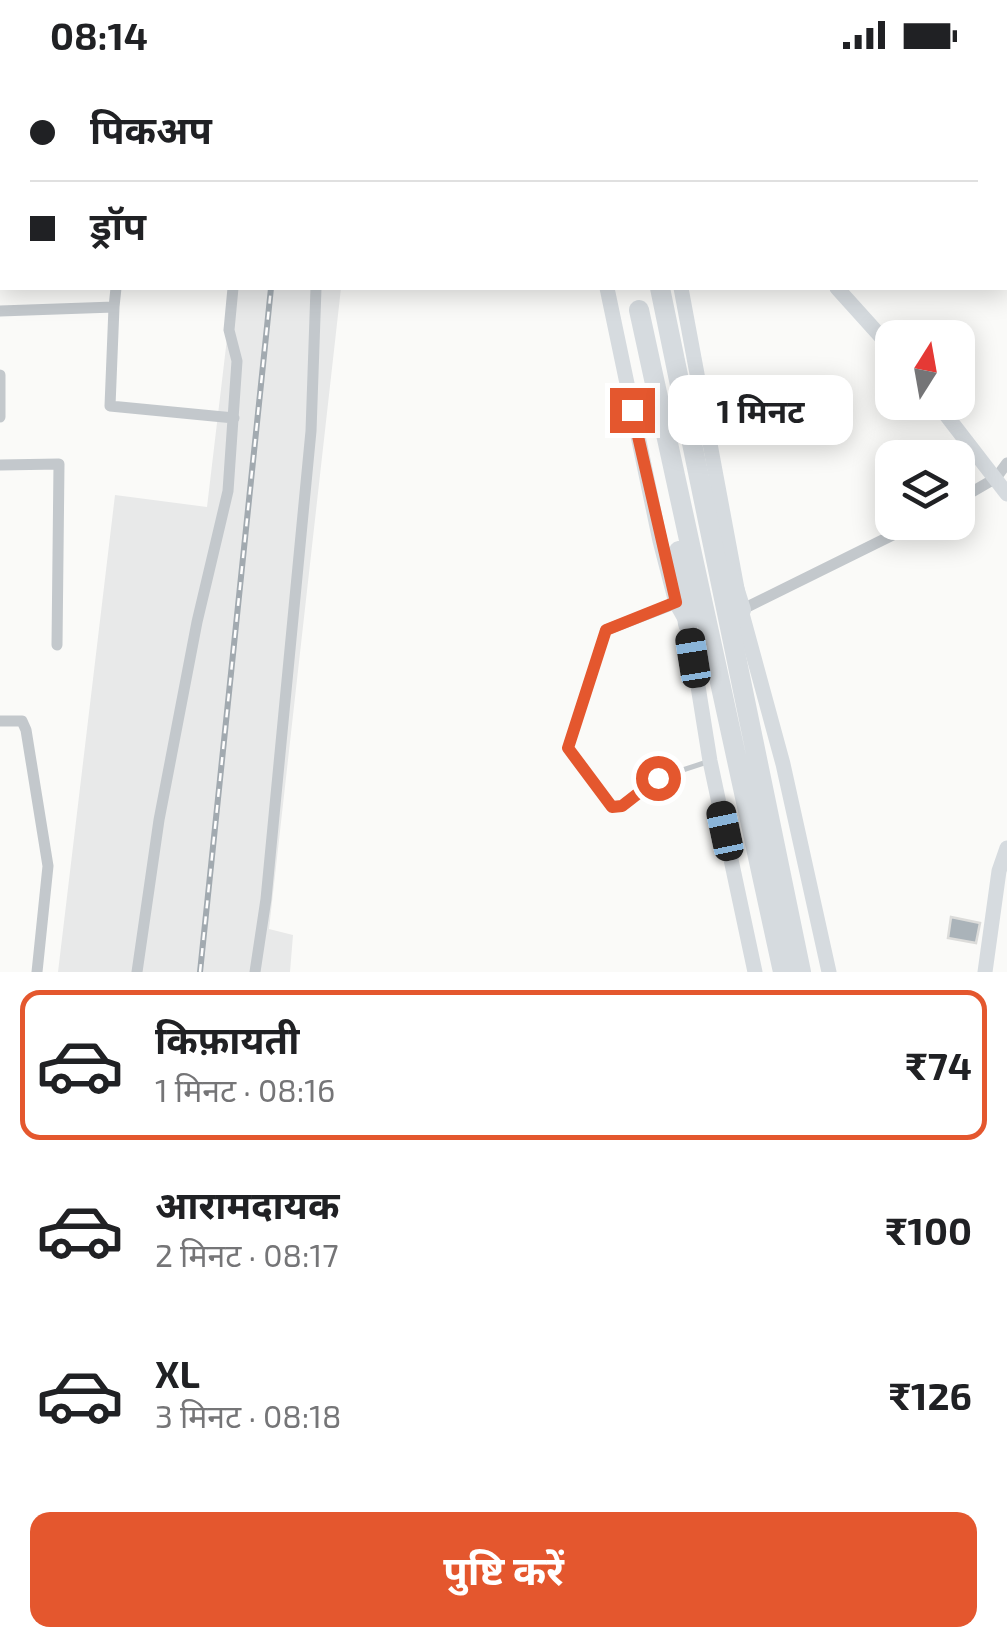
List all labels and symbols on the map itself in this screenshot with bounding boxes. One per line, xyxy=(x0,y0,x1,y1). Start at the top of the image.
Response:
north arrow xyxy=(875,320,975,420)
callout: 1 मिनट xyxy=(667,375,852,445)
route end xyxy=(610,388,655,433)
car xyxy=(673,626,713,690)
route start xyxy=(636,756,681,801)
car xyxy=(704,799,746,863)

